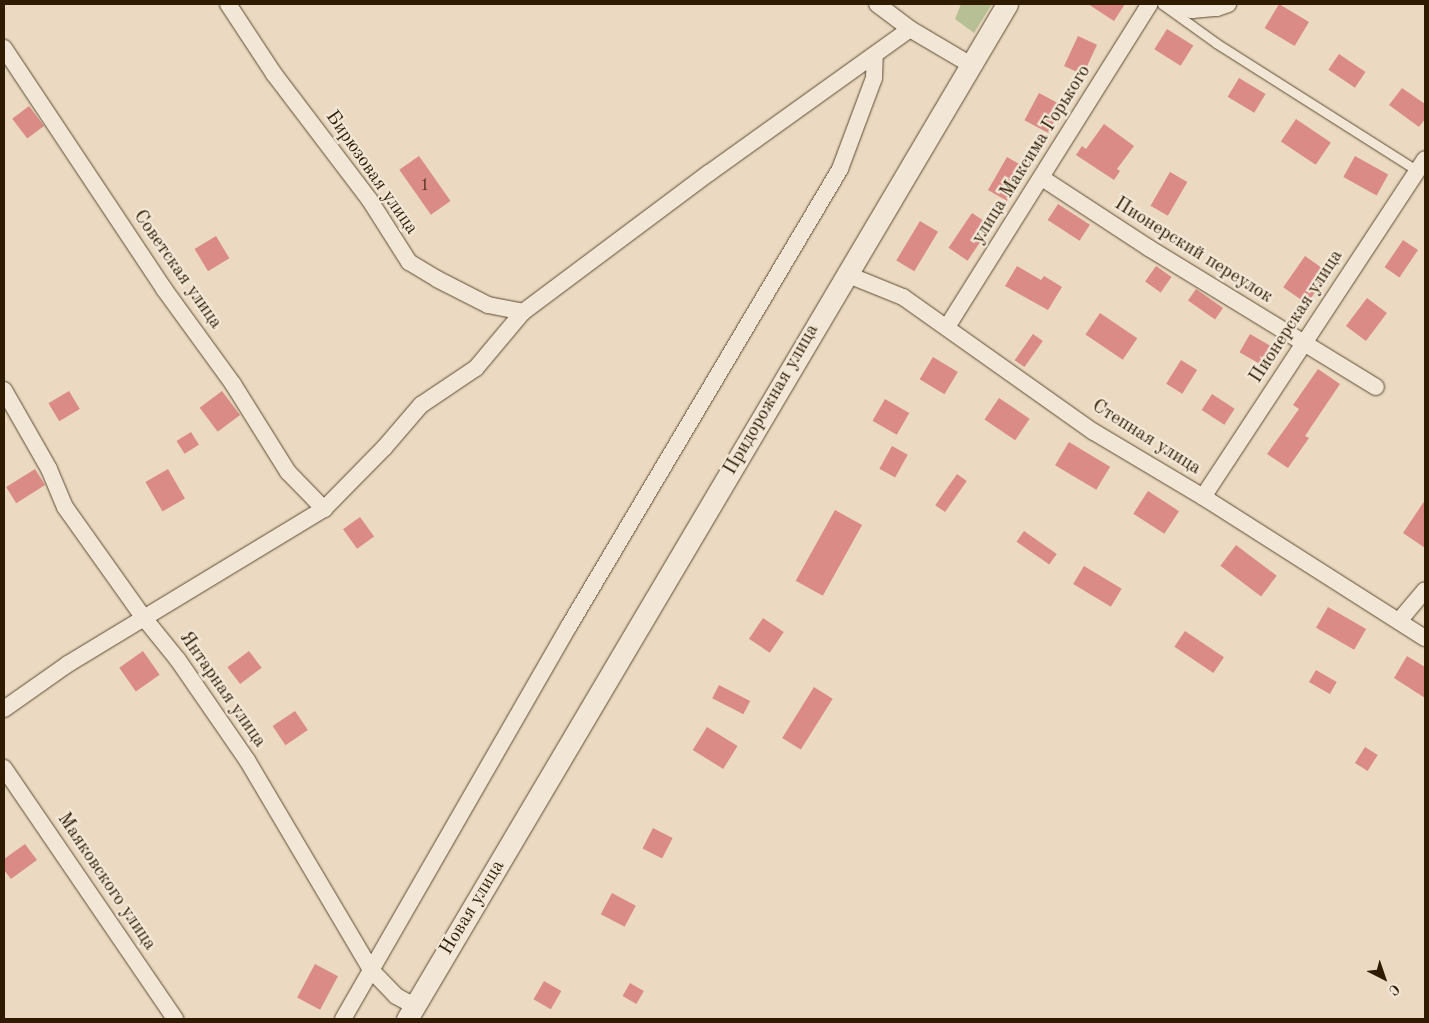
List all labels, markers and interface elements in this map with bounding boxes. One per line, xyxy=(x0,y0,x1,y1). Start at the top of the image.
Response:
street label: улица Максима Горького xyxy=(968,61,1096,249)
street label: Бирюзовая улица xyxy=(320,107,422,239)
house number: 1 xyxy=(420,176,430,196)
street label: Пионерский переулок xyxy=(1110,193,1276,309)
street label: Советская улица xyxy=(128,206,226,334)
street label: Пионерская улица xyxy=(1245,246,1349,388)
street label: Придорожная улица xyxy=(720,321,824,479)
street label: Степная улица xyxy=(1087,395,1205,481)
street label: Янтарная улица xyxy=(174,628,270,752)
street label: Маяковского улица xyxy=(51,809,161,955)
street label: Новая улица xyxy=(436,856,510,960)
north arrow xyxy=(1359,953,1409,1003)
text: С xyxy=(1386,981,1402,998)

